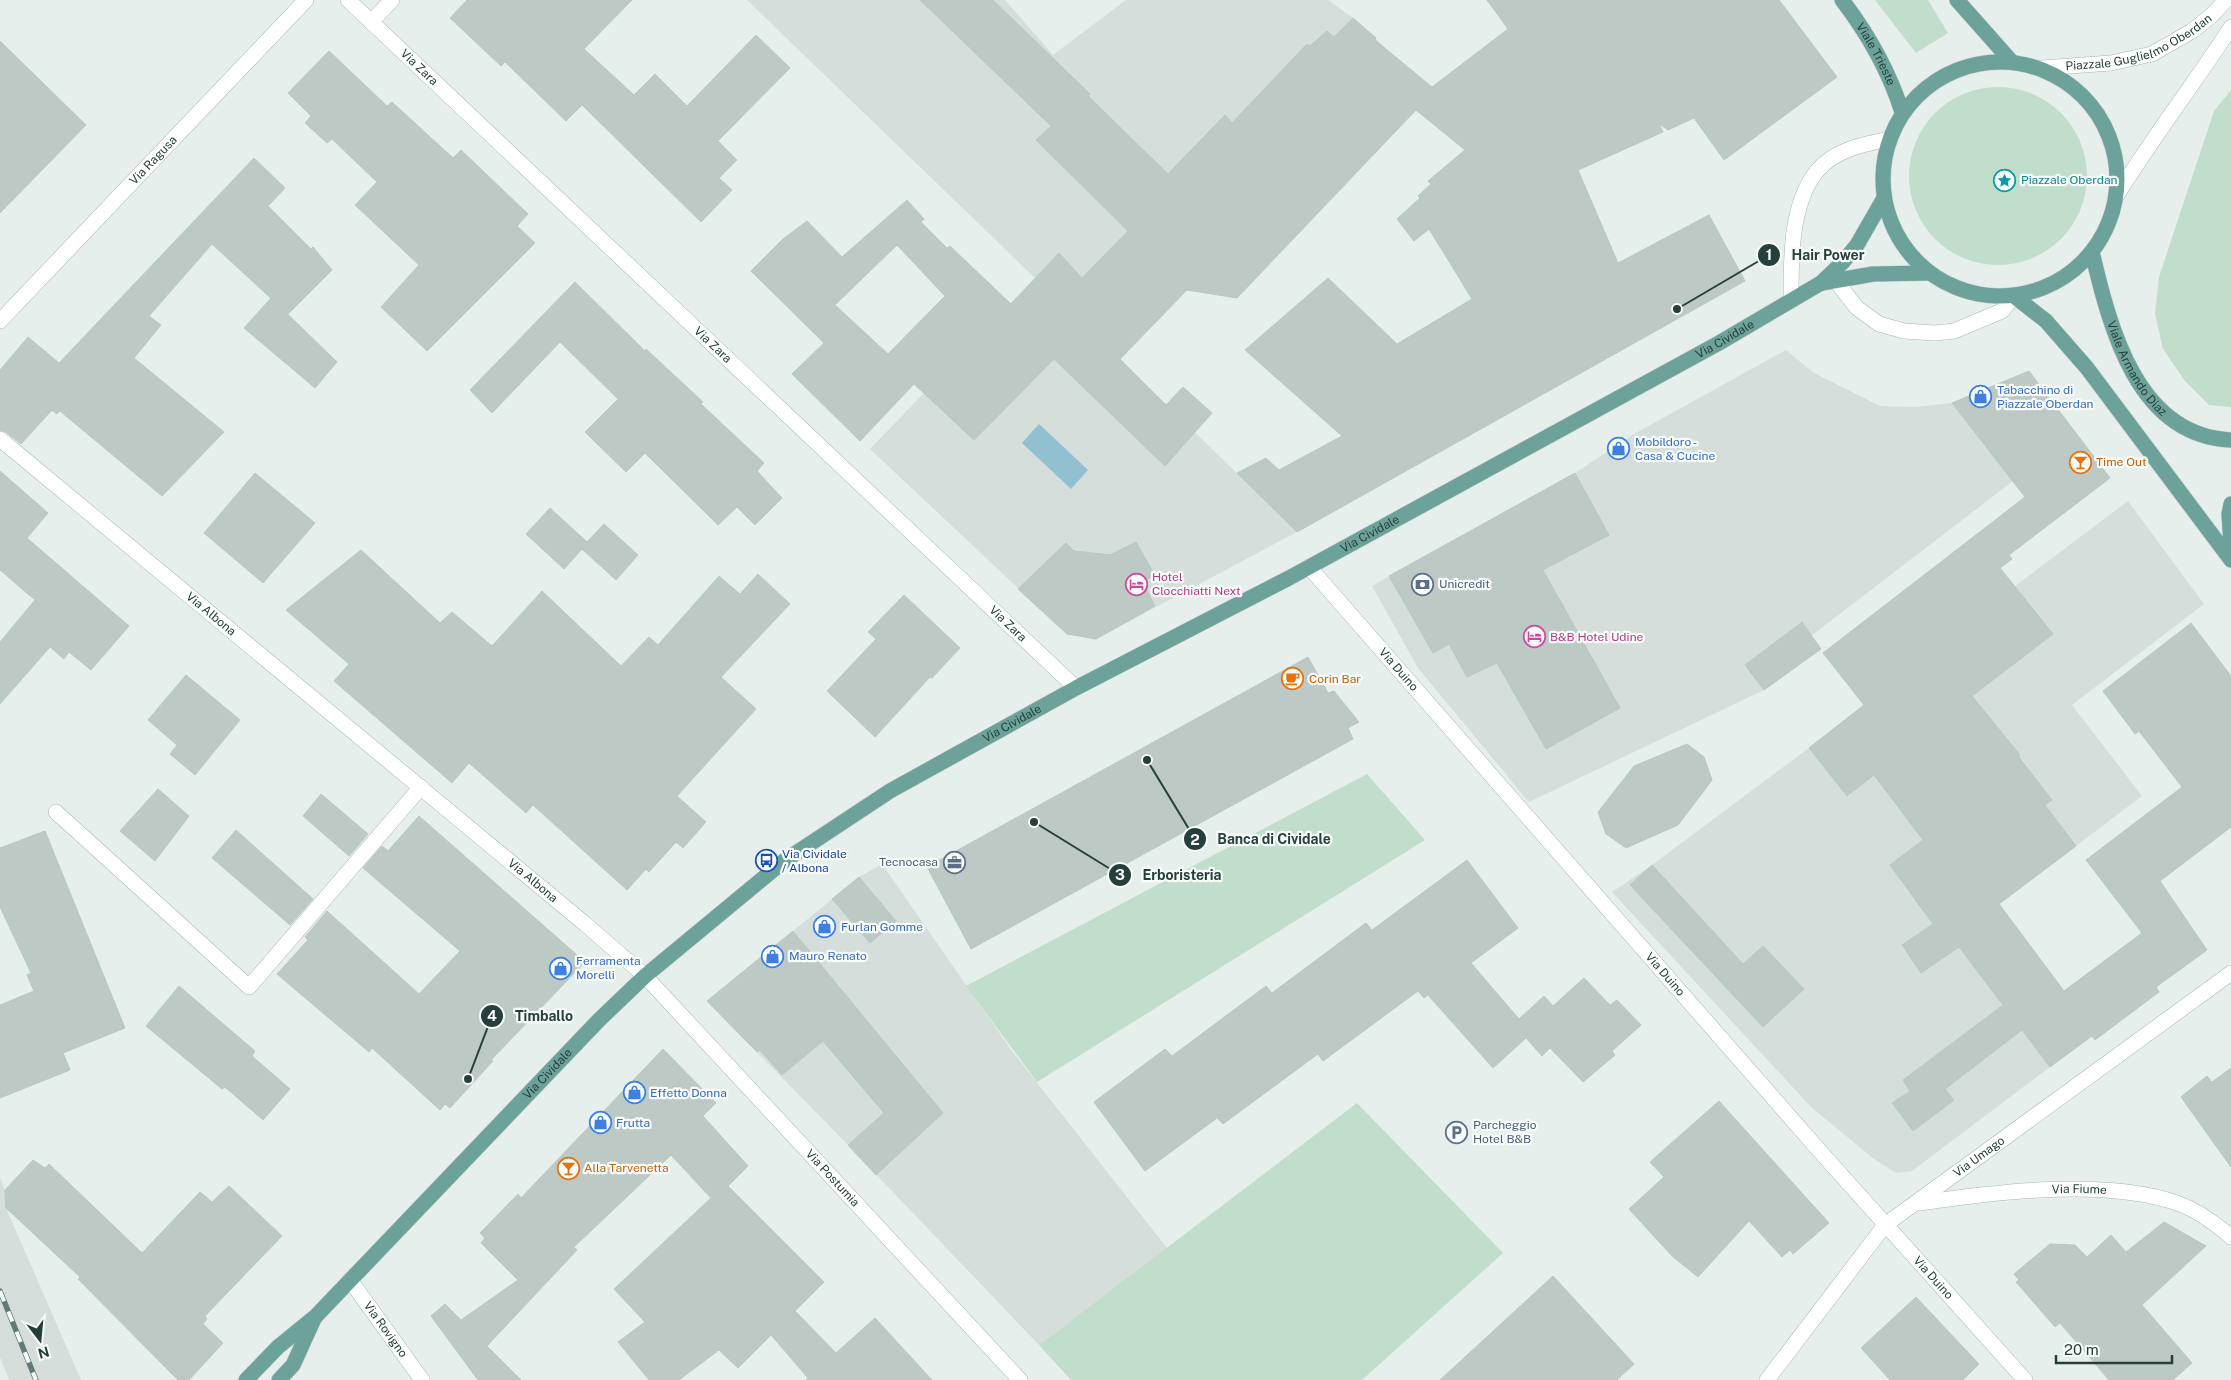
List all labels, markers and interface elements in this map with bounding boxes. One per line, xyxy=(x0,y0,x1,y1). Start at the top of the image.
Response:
street label: Piazzale Guglielmo Oberdan xyxy=(2065,11,2215,73)
street label: Viale Trieste xyxy=(1853,20,1898,88)
street label: Via Zara xyxy=(398,46,441,88)
street label: Via Ragusa xyxy=(127,133,180,188)
place icon: Piazzale Oberdan xyxy=(1993,168,2017,192)
place label: Piazzale Oberdan xyxy=(2021,173,2118,187)
callout: Hair Power xyxy=(1757,240,1874,269)
text: 1 xyxy=(1766,246,1772,263)
text: Hair Power xyxy=(1792,247,1865,263)
street label: Via Cividale xyxy=(1693,317,1757,361)
street label: Viale Armando Diaz xyxy=(2104,319,2170,419)
street label: Via Zara xyxy=(691,324,734,366)
place label: Tabacchino di Piazzale Oberdan xyxy=(1997,383,2094,411)
shop icon: Tabacchino di Piazzale Oberdan xyxy=(1969,385,1993,409)
place label: Mobildoro - Casa & Cucine xyxy=(1635,435,1715,463)
shop icon: Mobildoro - Casa & Cucine xyxy=(1607,437,1631,461)
bar icon: Time Out xyxy=(2068,450,2092,474)
place label: Time Out xyxy=(2096,455,2147,469)
street label: Via Cividale xyxy=(1338,512,1402,556)
place label: Hotel Clocchiatti Next xyxy=(1152,570,1241,598)
hotel icon: Hotel Clocchiatti Next xyxy=(1124,572,1148,596)
bank icon: Unicredit xyxy=(1411,572,1435,596)
place label: Unicredit xyxy=(1439,577,1490,591)
street label: Via Albona xyxy=(183,589,239,638)
street label: Via Zara xyxy=(986,603,1029,645)
hotel icon: B&B Hotel Udine xyxy=(1522,625,1546,649)
place label: B&B Hotel Udine xyxy=(1550,630,1644,644)
street label: Via Duino xyxy=(1376,645,1421,694)
cafe icon: Corin Bar xyxy=(1281,667,1305,691)
place label: Corin Bar xyxy=(1309,672,1361,686)
street label: Via Cividale xyxy=(980,702,1044,745)
callout: Banca di Cividale xyxy=(1183,825,1341,854)
text: 2 xyxy=(1190,831,1200,848)
text: Banca di Cividale xyxy=(1217,831,1331,847)
place label: Via Cividale / Albona xyxy=(782,847,847,875)
bus stop icon: Via Cividale / Albona xyxy=(754,849,778,873)
office icon: Tecnocasa xyxy=(942,850,966,874)
place label: Tecnocasa xyxy=(879,855,938,869)
street label: Via Albona xyxy=(505,856,560,905)
callout: Erboristeria xyxy=(1108,860,1232,889)
text: 3 xyxy=(1115,866,1125,883)
text: Erboristeria xyxy=(1142,867,1222,883)
shop icon: Furlan Gomme xyxy=(813,915,837,939)
place label: Furlan Gomme xyxy=(841,920,923,934)
shop icon: Mauro Renato xyxy=(761,944,785,968)
place label: Mauro Renato xyxy=(789,949,867,963)
street label: Via Duino xyxy=(1642,950,1688,999)
place label: Ferramenta Morelli xyxy=(576,954,641,982)
shop icon: Ferramenta Morelli xyxy=(548,956,572,980)
callout: Timballo xyxy=(480,1002,583,1031)
text: 4 xyxy=(487,1007,497,1024)
text: Timballo xyxy=(515,1008,573,1024)
street label: Via Cividale xyxy=(520,1045,575,1102)
shop icon: Effetto Donna xyxy=(622,1081,646,1105)
place label: Effetto Donna xyxy=(650,1086,727,1100)
shop icon: Frutta xyxy=(588,1111,612,1135)
place label: Frutta xyxy=(616,1116,650,1130)
place label: Parcheggio Hotel B&B xyxy=(1473,1118,1537,1146)
parking icon: Parcheggio Hotel B&B xyxy=(1445,1120,1469,1144)
street label: Via Umago xyxy=(1951,1133,2008,1180)
street label: Via Postumia xyxy=(803,1147,862,1209)
bar icon: Alla Tarvenetta xyxy=(556,1156,580,1180)
place label: Alla Tarvenetta xyxy=(584,1161,669,1175)
street label: Via Fiume xyxy=(2052,1182,2107,1197)
street label: Via Duino xyxy=(1910,1253,1956,1302)
street label: Via Rovigno xyxy=(361,1299,411,1360)
north arrow xyxy=(15,1315,65,1365)
scale bar xyxy=(2056,1332,2172,1364)
text: 20 m xyxy=(2064,1341,2099,1358)
text: N xyxy=(36,1343,51,1362)

